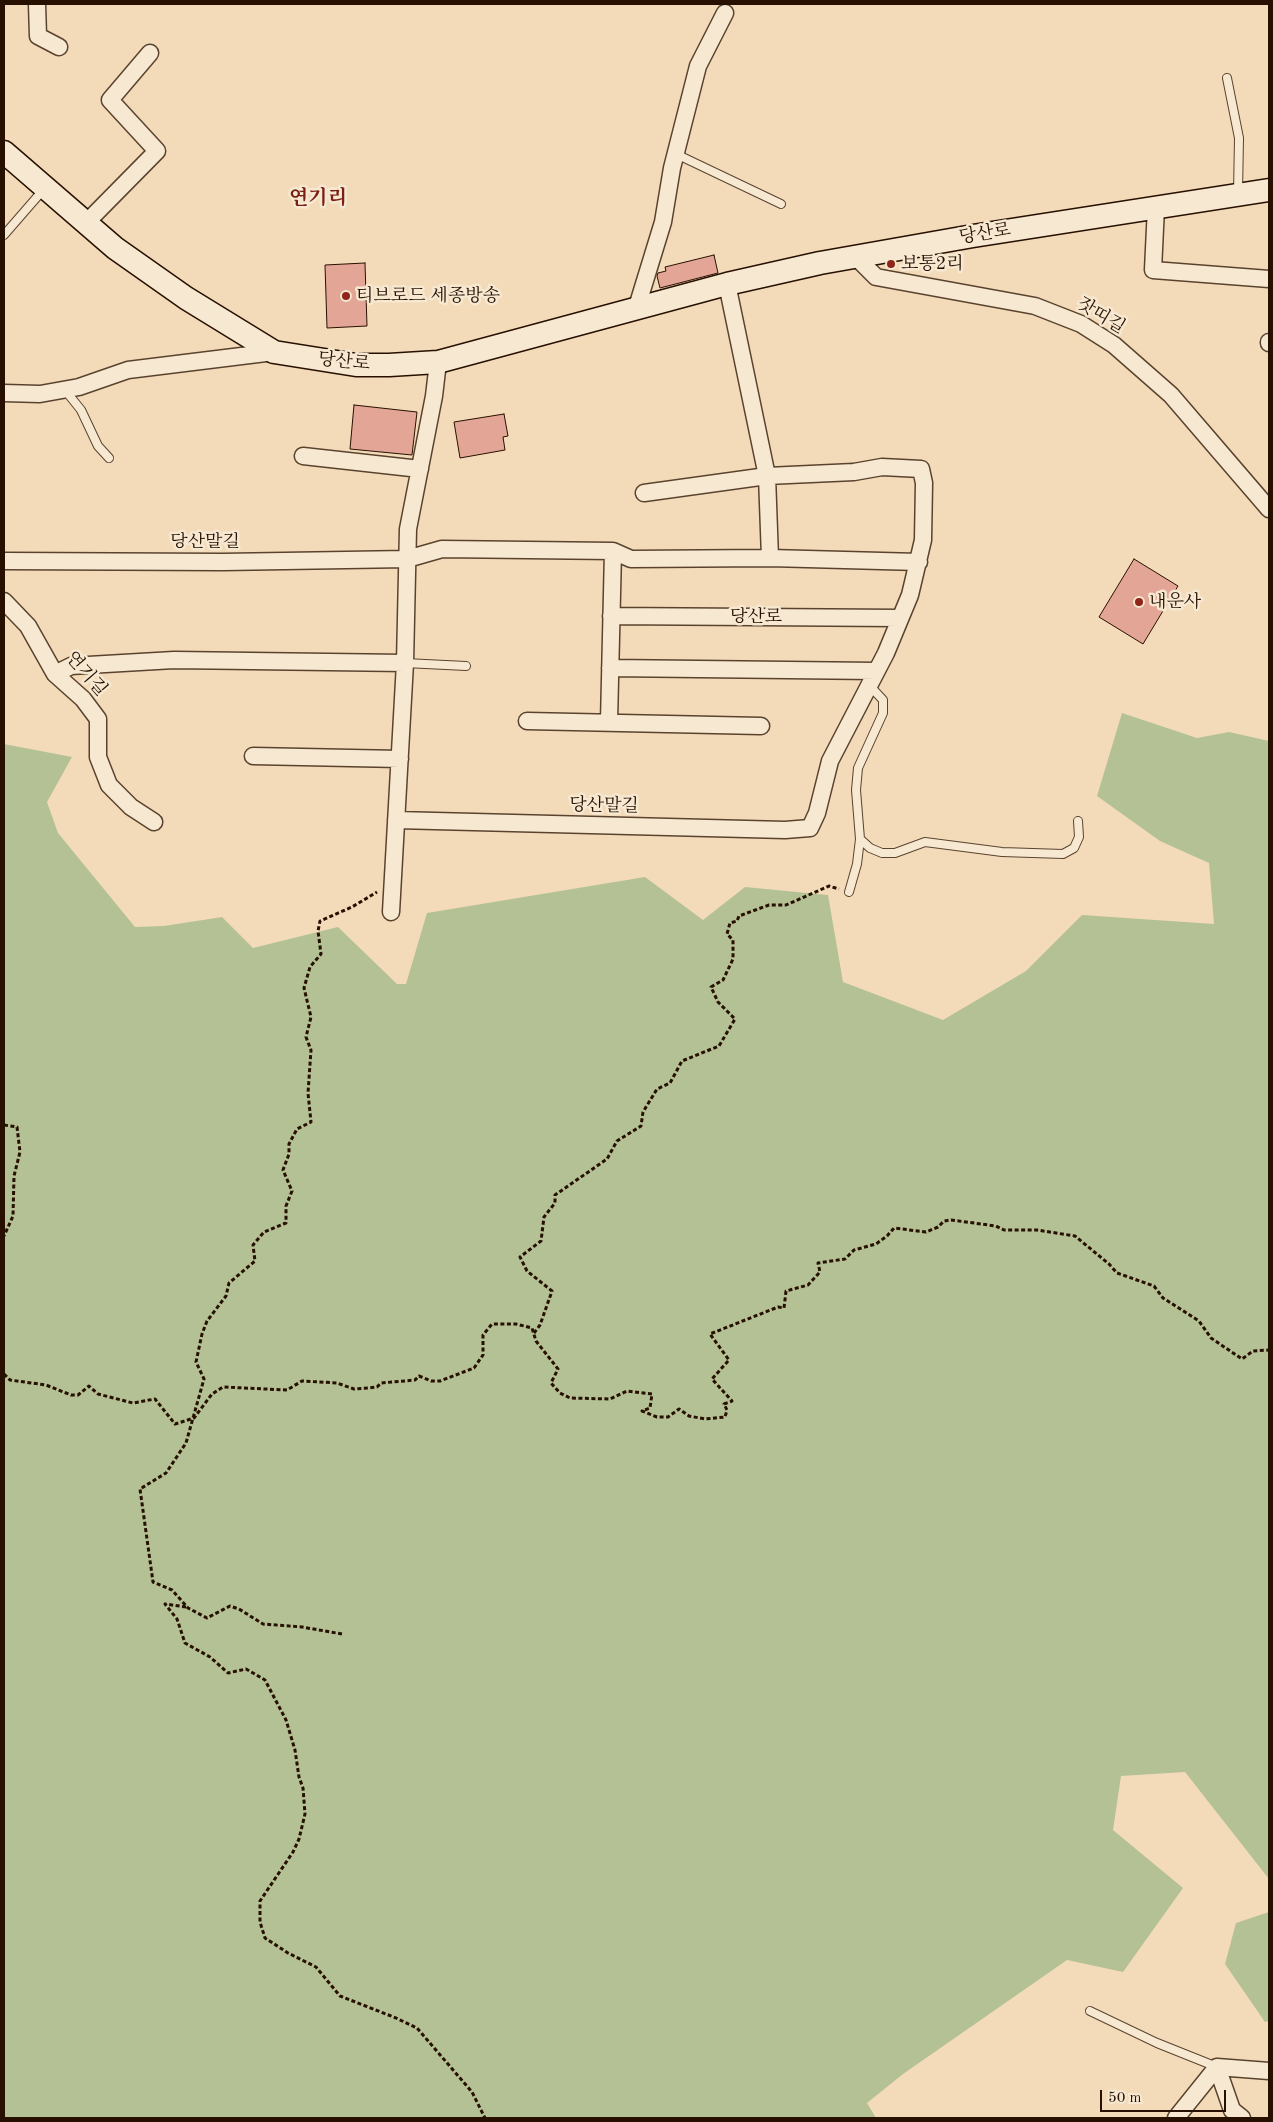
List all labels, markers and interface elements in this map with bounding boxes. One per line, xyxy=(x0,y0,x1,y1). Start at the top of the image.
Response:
district label: 연기리 xyxy=(289,187,347,211)
street label: 당산로 xyxy=(958,219,1012,249)
place label: 보통2리 xyxy=(901,253,964,275)
marker: 보통2리 xyxy=(885,258,897,270)
place label: 티브로드 세종방송 xyxy=(356,285,500,307)
marker: 티브로드 세종방송 xyxy=(340,290,352,302)
street label: 잣띠길 xyxy=(1073,293,1129,339)
street label: 당산로 xyxy=(317,349,371,375)
street label: 당산말길 xyxy=(170,531,240,553)
place label: 내운사 xyxy=(1149,591,1201,613)
marker: 내운사 xyxy=(1133,596,1145,608)
street label: 당산로 xyxy=(730,606,782,628)
street label: 연기길 xyxy=(61,647,111,701)
street label: 당산말길 xyxy=(569,795,639,817)
scale bar xyxy=(1103,2080,1229,2112)
text: 50 m xyxy=(1108,2091,1142,2106)

